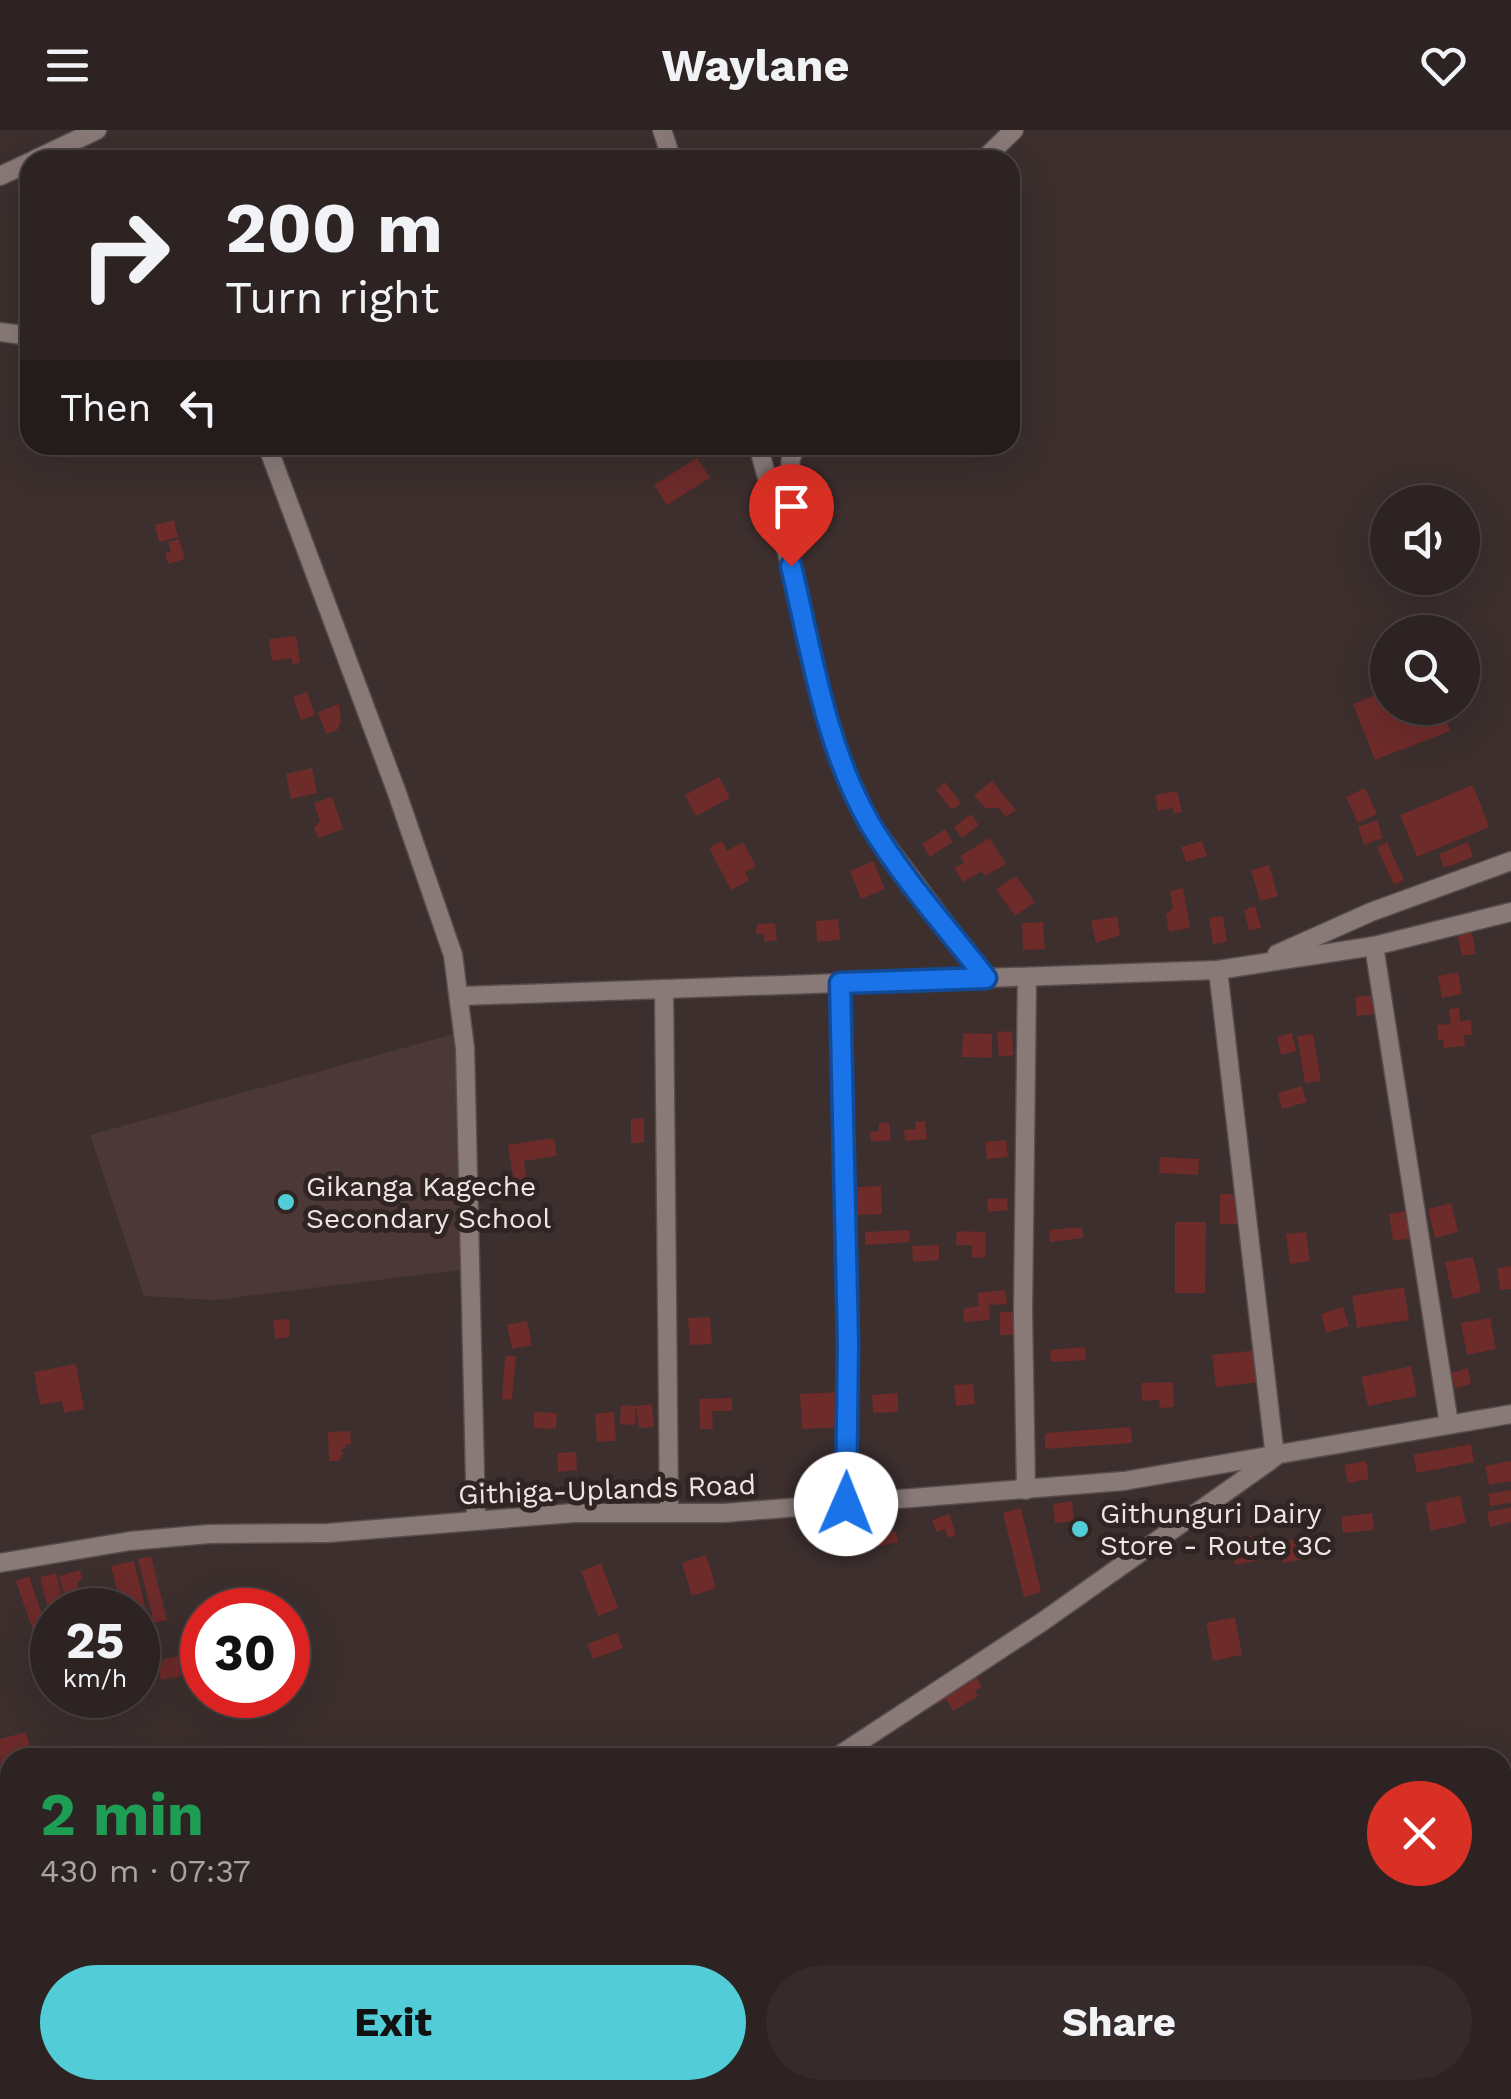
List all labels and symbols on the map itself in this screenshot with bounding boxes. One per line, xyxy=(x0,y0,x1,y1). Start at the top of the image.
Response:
pin xyxy=(749,464,834,567)
place label: Gikanga Kageche Secondary School xyxy=(306,1170,552,1235)
marker: Gikanga Kageche Secondary School xyxy=(275,1191,297,1213)
position arrow xyxy=(794,1452,898,1556)
street label: Githiga-Uplands Road xyxy=(458,1468,756,1511)
place label: Githunguri Dairy Store - Route 3C xyxy=(1100,1497,1332,1562)
marker: Githunguri Dairy Store - Route 3C xyxy=(1069,1518,1091,1540)
speed limit sign: 30 xyxy=(180,1588,310,1718)

